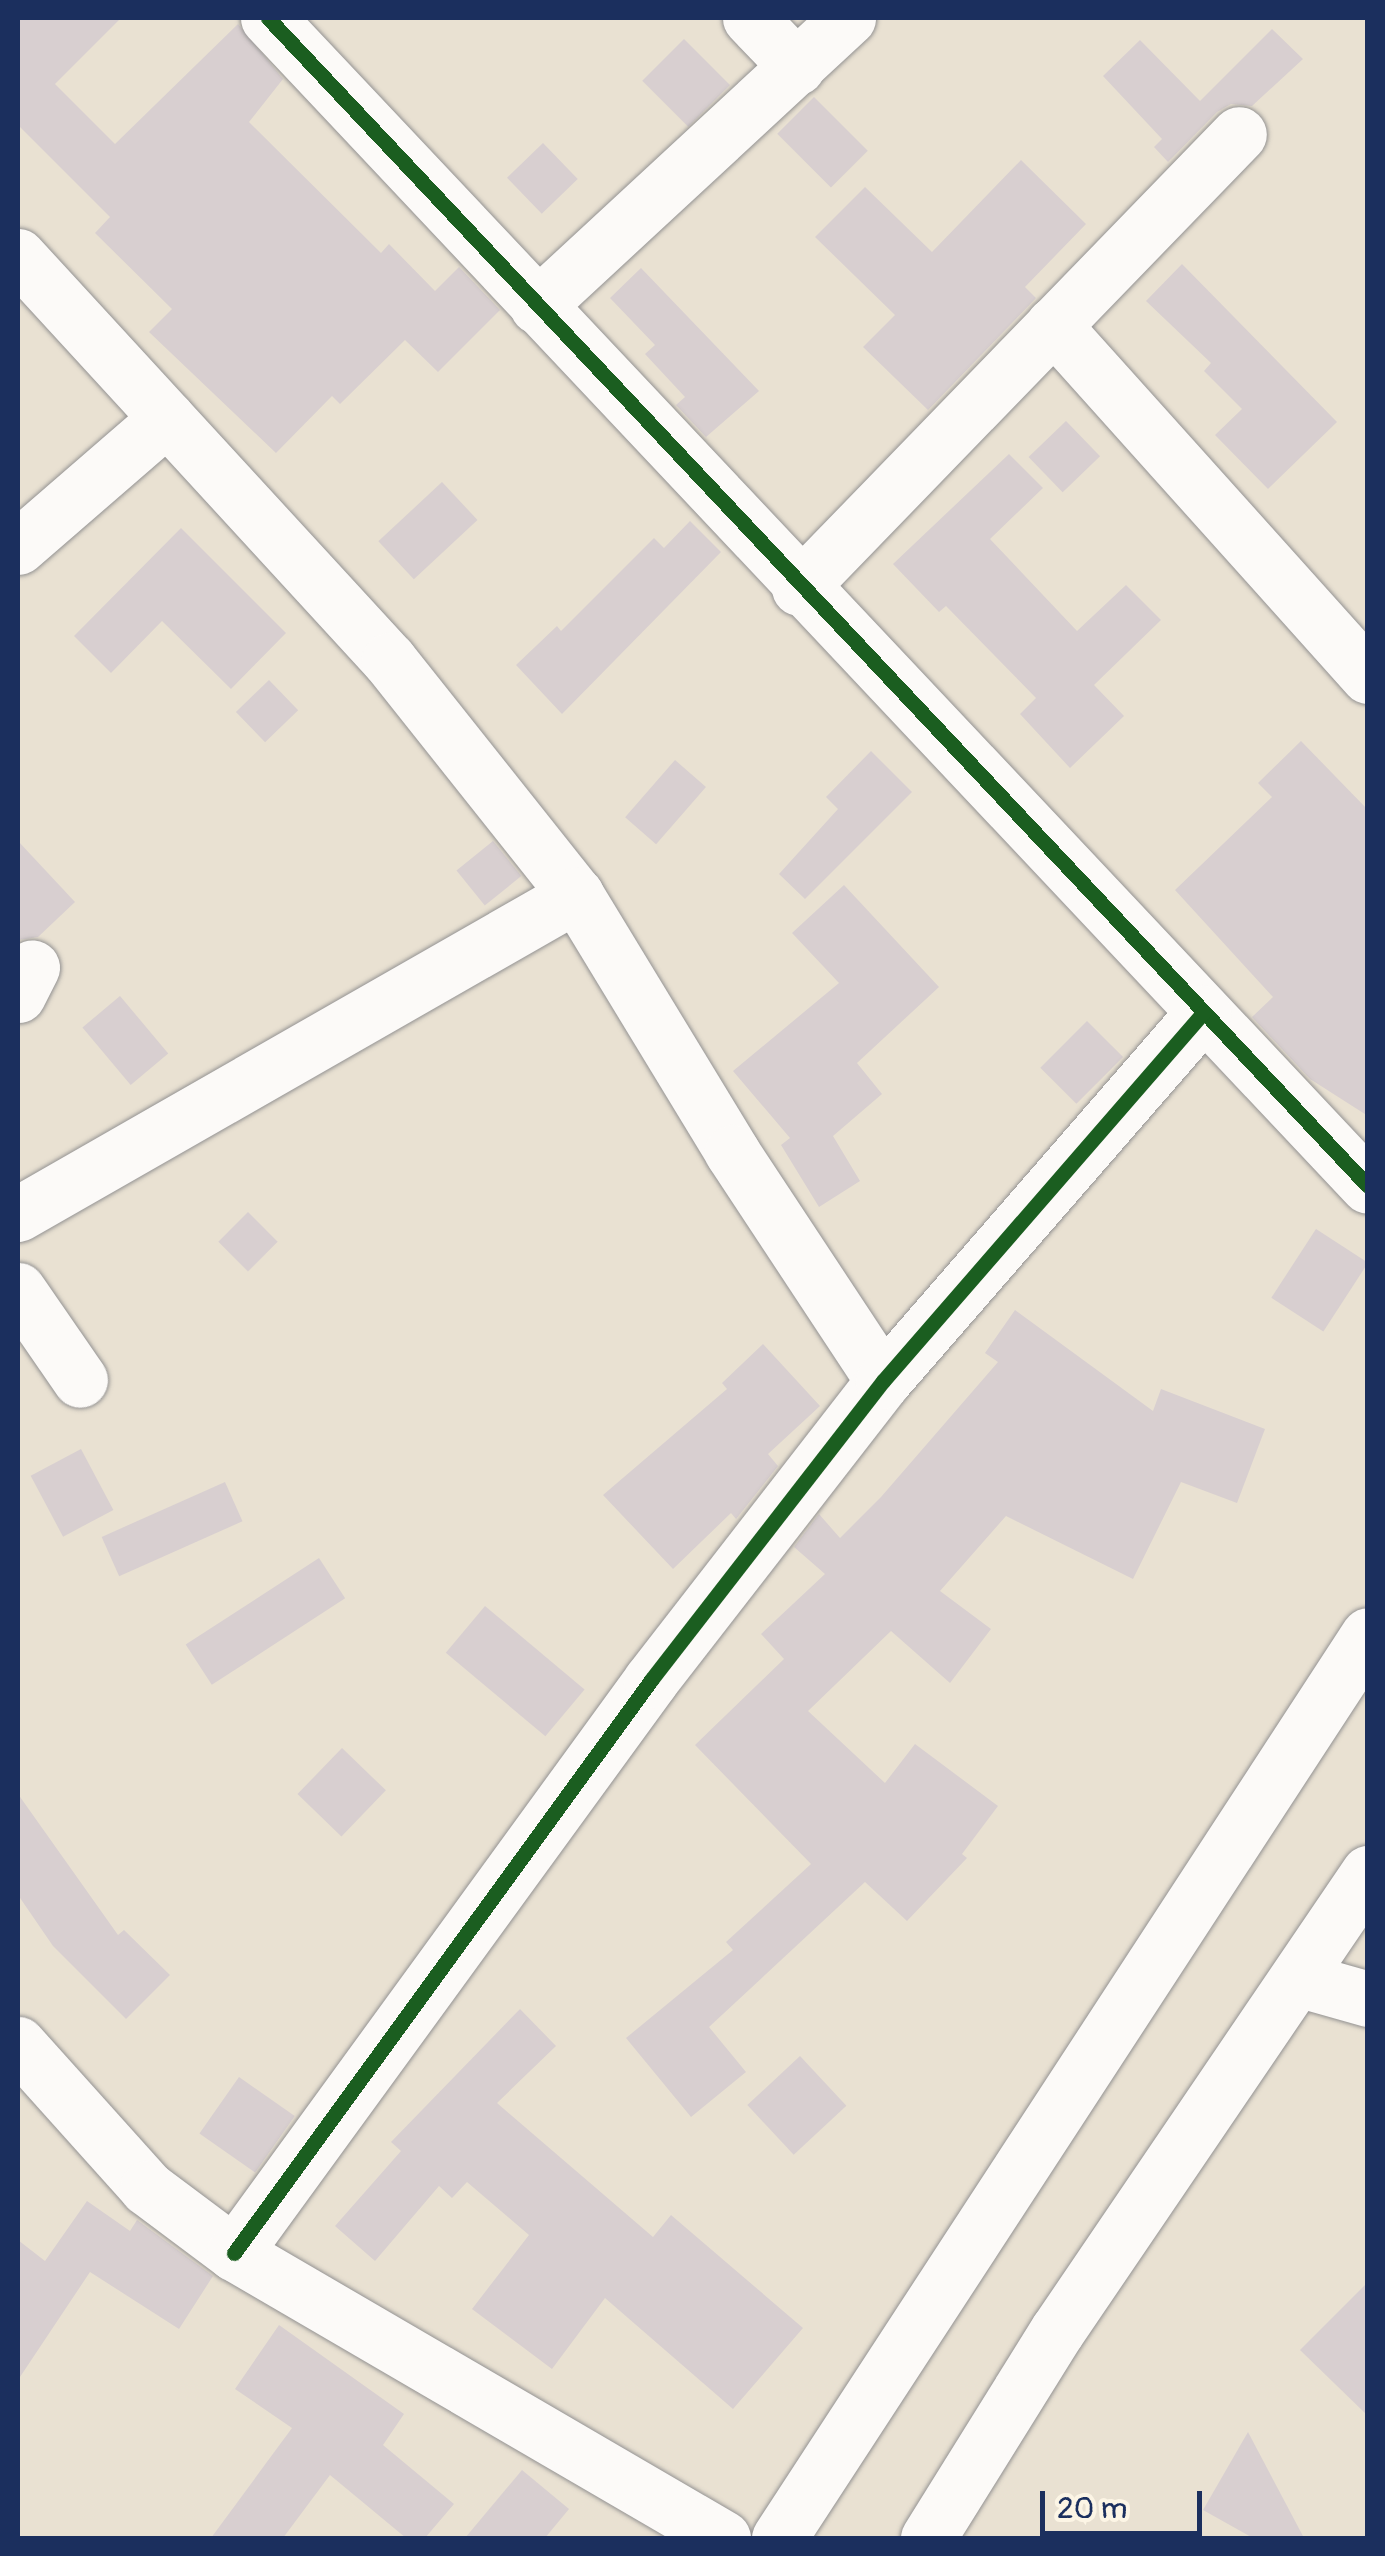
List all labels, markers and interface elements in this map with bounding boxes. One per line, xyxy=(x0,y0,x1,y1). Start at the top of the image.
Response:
scale bar xyxy=(1045,2471,1208,2533)
text: 20 m xyxy=(1057,2490,1127,2527)

